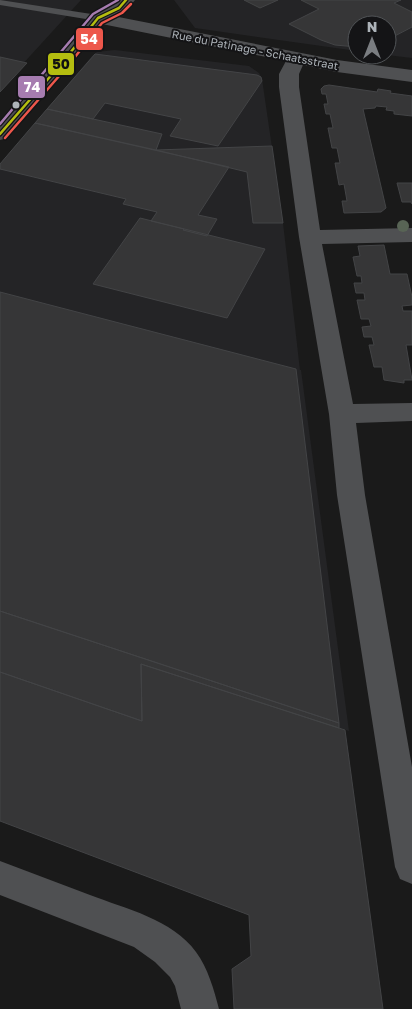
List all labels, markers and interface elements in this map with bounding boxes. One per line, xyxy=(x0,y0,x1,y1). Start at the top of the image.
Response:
north arrow xyxy=(347,15,397,65)
text: N xyxy=(367,18,377,35)
line badge: 54 xyxy=(75,27,104,51)
street label: Rue du Patinage - Schaatsstraat xyxy=(171,27,339,72)
text: 54 xyxy=(80,30,98,47)
line badge: 50 xyxy=(47,52,75,76)
text: 50 xyxy=(52,55,70,72)
line badge: 74 xyxy=(17,75,46,99)
text: 74 xyxy=(24,78,40,95)
unlabelled marker xyxy=(11,100,21,110)

